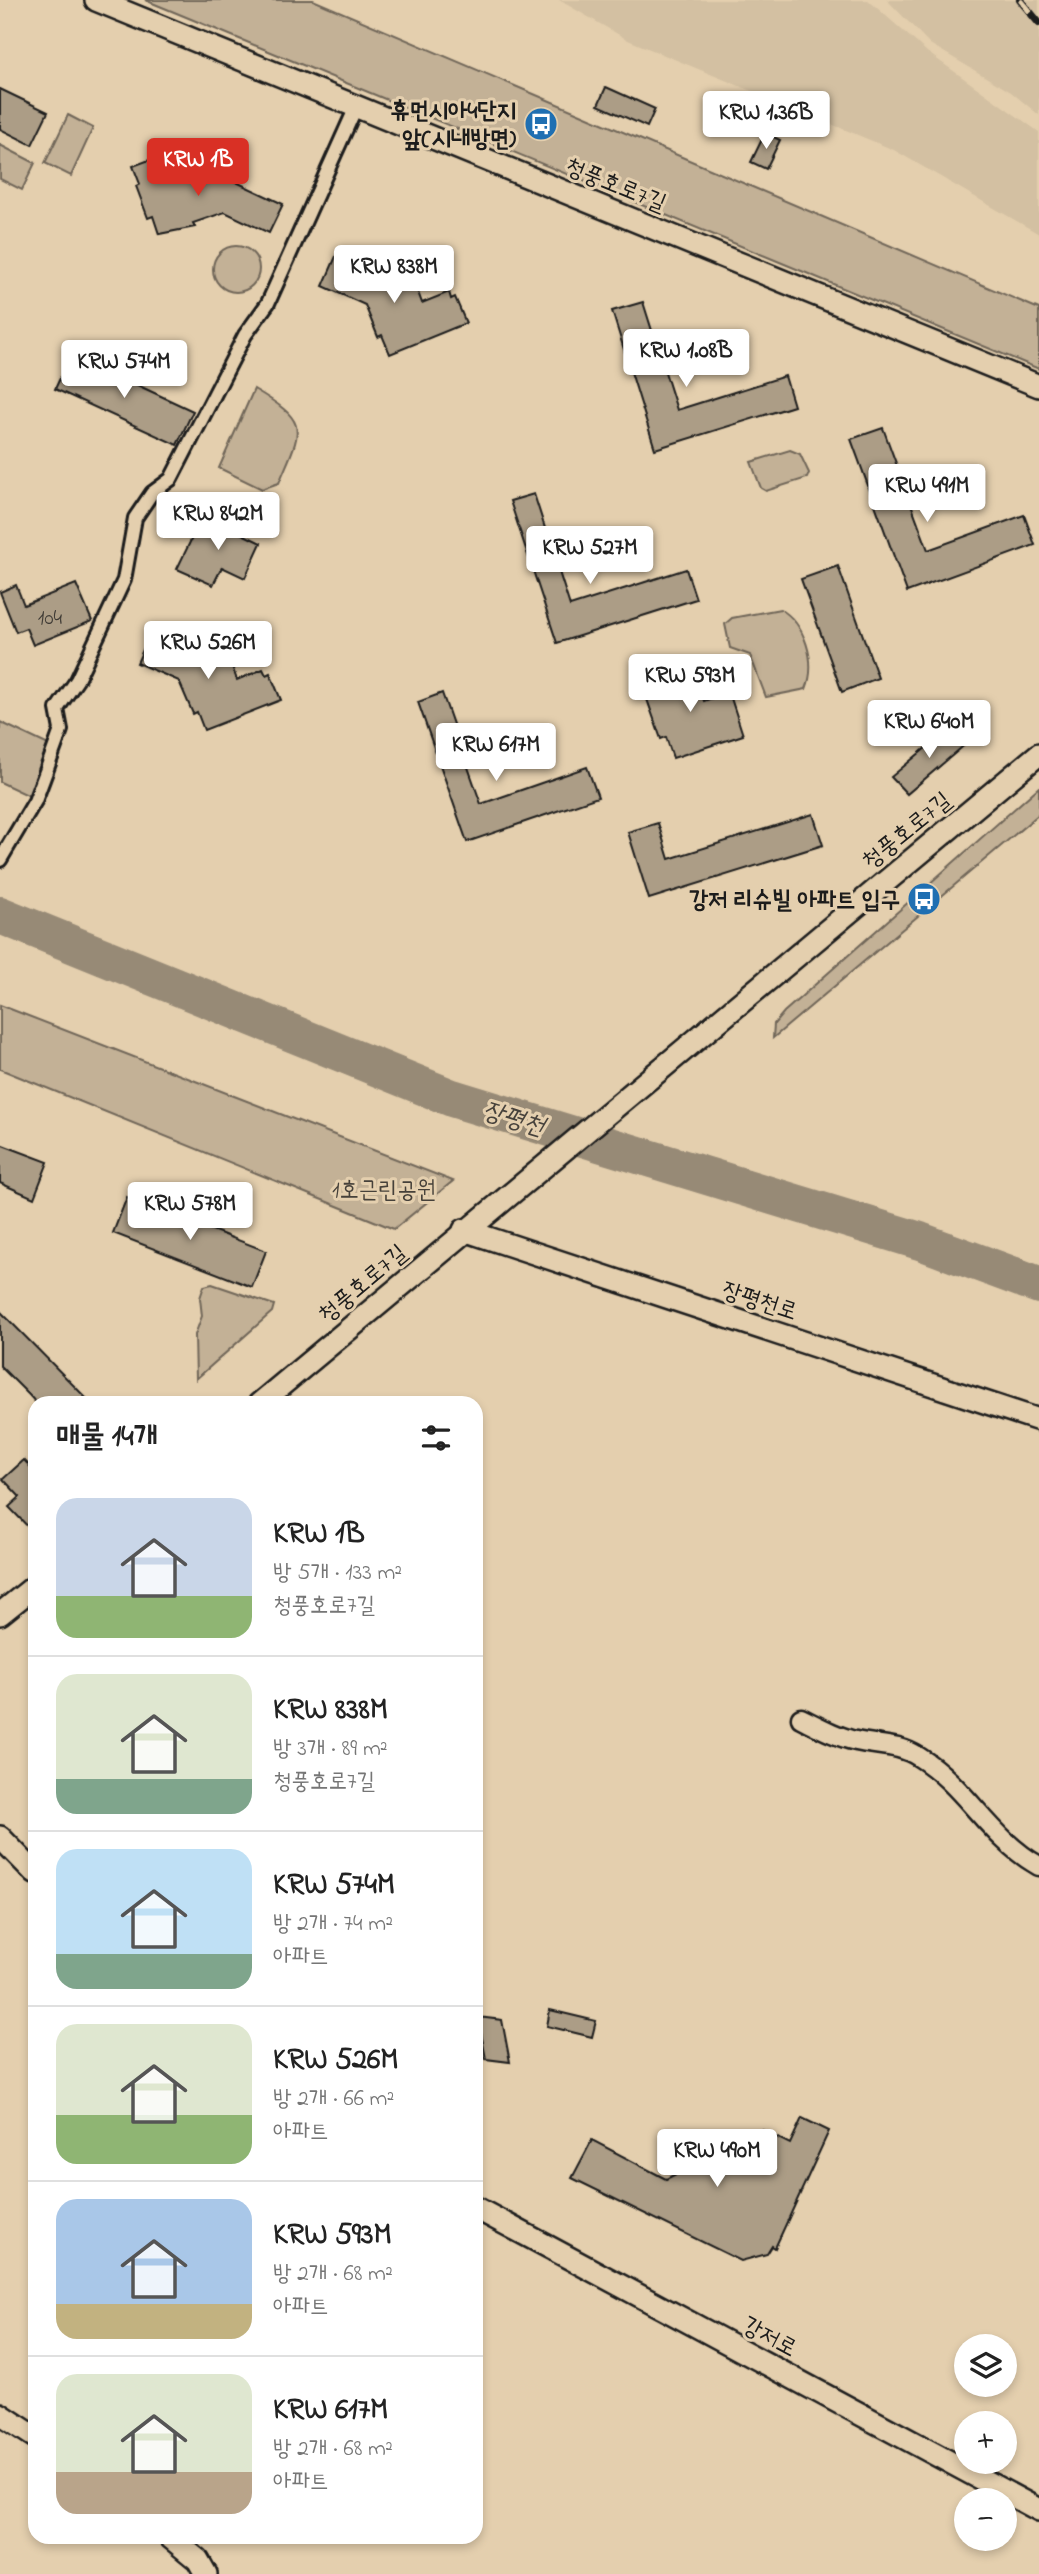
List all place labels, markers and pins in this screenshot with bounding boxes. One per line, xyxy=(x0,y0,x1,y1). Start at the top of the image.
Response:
pin: KRW 1.36B xyxy=(686,92,846,151)
place label: 휴먼시아4단지 앞(시내방면) xyxy=(390,95,516,158)
bus stop icon: 휴먼시아4단지 앞(시내방면) xyxy=(522,105,560,143)
pin: KRW 1B xyxy=(141,138,255,198)
pin: KRW 838M xyxy=(322,246,466,305)
pin: KRW 1.08B xyxy=(606,330,766,389)
pin: KRW 574M xyxy=(52,340,196,400)
pin: KRW 491M xyxy=(855,464,999,524)
pin: KRW 842M xyxy=(146,492,290,552)
pin: KRW 527M xyxy=(518,526,662,586)
pin: KRW 526M xyxy=(136,622,280,681)
pin: KRW 593M xyxy=(618,654,762,714)
pin: KRW 640M xyxy=(857,700,1001,760)
pin: KRW 617M xyxy=(424,724,568,783)
bus stop icon: 강저 리슈빌 아파트 입구 xyxy=(905,880,943,918)
place label: 강저 리슈빌 아파트 입구 xyxy=(689,884,900,919)
pin: KRW 578M xyxy=(118,1182,262,1242)
pin: KRW 490M xyxy=(645,2130,789,2189)

